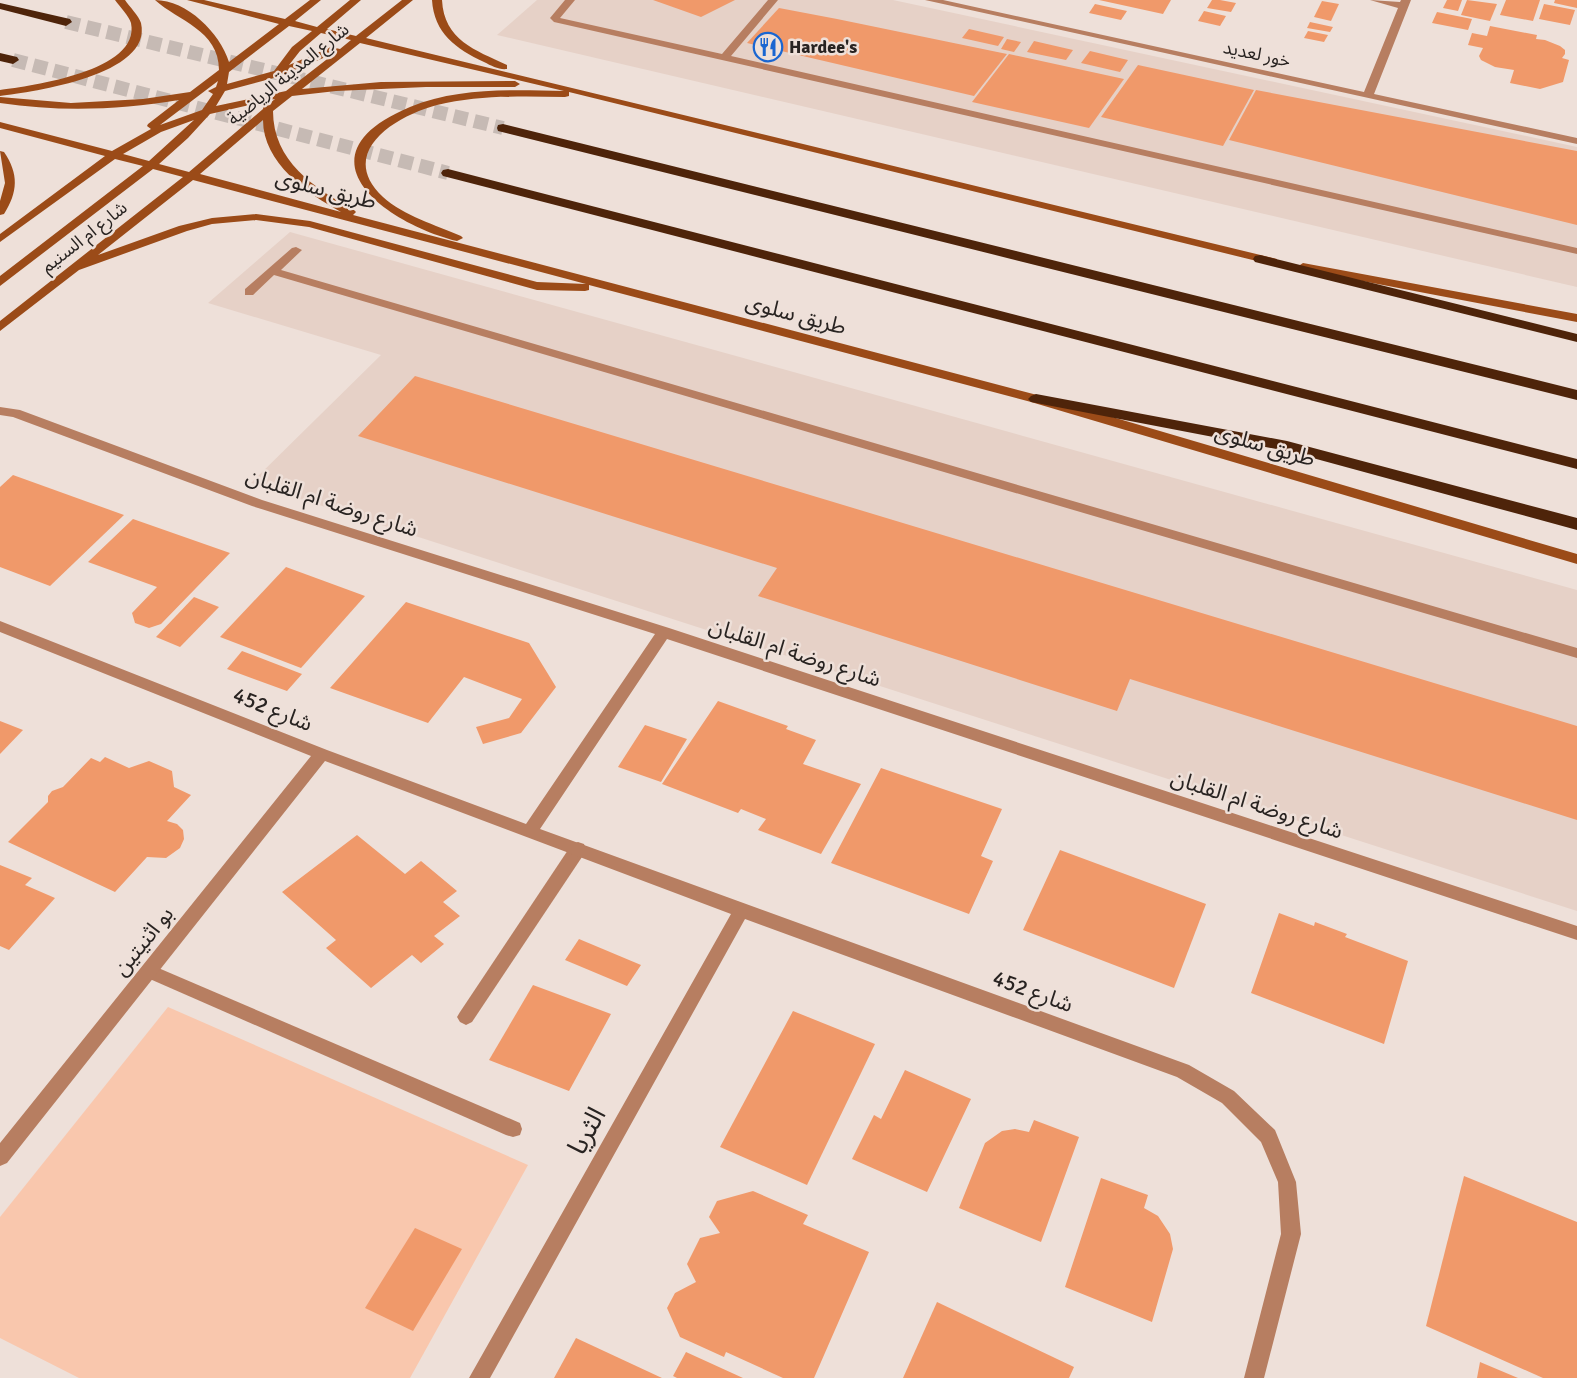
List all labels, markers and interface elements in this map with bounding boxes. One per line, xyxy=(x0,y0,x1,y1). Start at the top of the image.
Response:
street label: شارع المدينة الرياضية xyxy=(223,18,355,132)
restaurant icon: Hardee's xyxy=(752,31,784,63)
place label: Hardee's xyxy=(789,36,857,58)
street label: خور لعديد xyxy=(1221,36,1293,72)
street label: طريق سلوى xyxy=(273,163,379,215)
street label: شارع ام السنيم xyxy=(37,197,133,280)
street label: طريق سلوى xyxy=(743,288,849,340)
street label: طريق سلوى xyxy=(1212,418,1318,472)
street label: شارع روضة ام القلبان xyxy=(242,461,421,545)
street label: شارع روضة ام القلبان xyxy=(705,611,884,695)
street label: شارع 452 xyxy=(228,681,317,740)
street label: شارع روضة ام القلبان xyxy=(1167,763,1346,847)
street label: بو اثنيتين xyxy=(107,901,179,981)
street label: شارع 452 xyxy=(988,964,1077,1021)
street label: الثريا xyxy=(561,1101,613,1161)

